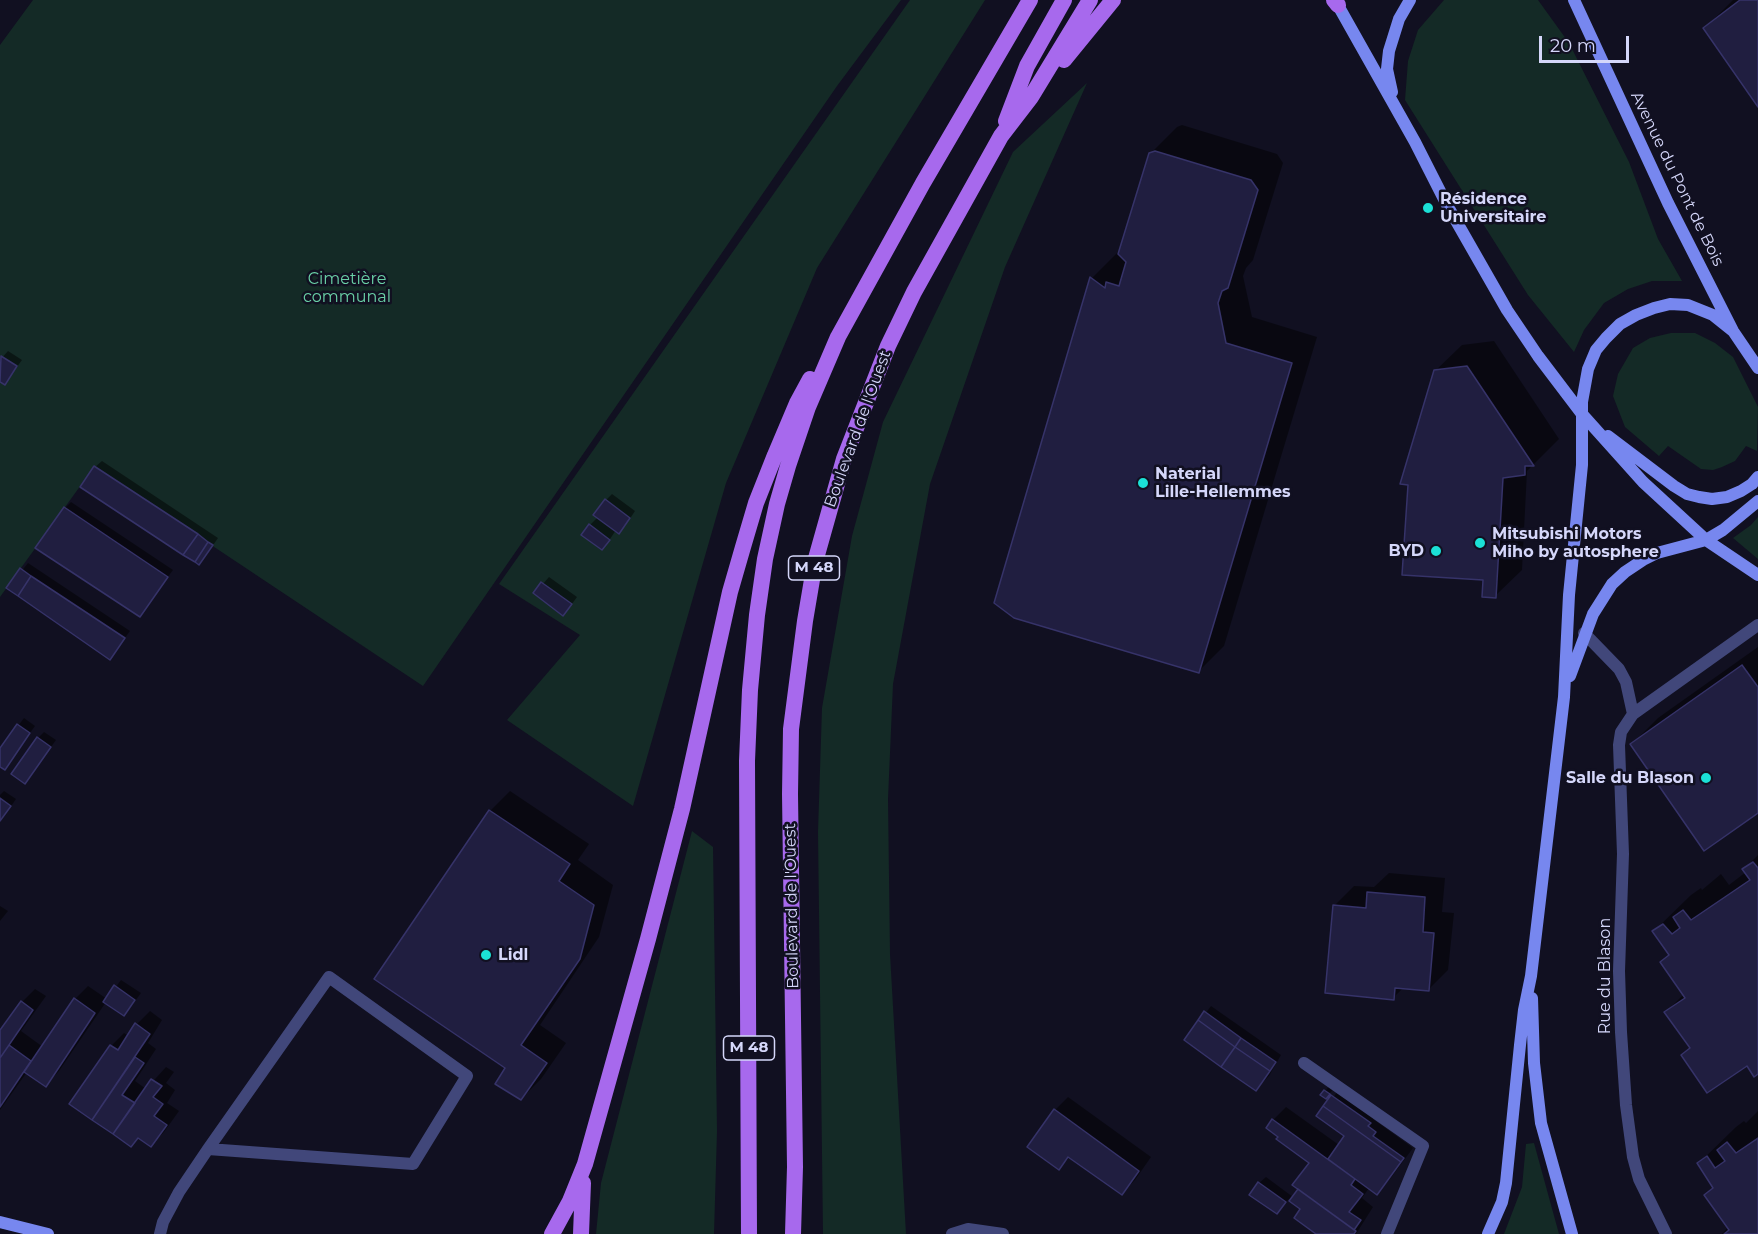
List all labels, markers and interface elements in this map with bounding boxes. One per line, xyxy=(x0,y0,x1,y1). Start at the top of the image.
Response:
scale bar xyxy=(1542,24,1632,62)
text: 20 m xyxy=(1550,35,1596,57)
street label: Avenue du Pont de Bois xyxy=(1626,88,1728,270)
place label: Résidence Universitaire xyxy=(1440,189,1546,227)
marker: Résidence Universitaire xyxy=(1421,201,1435,215)
park label: Cimetière communal xyxy=(303,269,391,307)
street label: Boulevard de l'Ouest xyxy=(821,348,895,510)
place label: Naterial Lille-Hellemmes xyxy=(1155,464,1291,502)
marker: Naterial Lille-Hellemmes xyxy=(1136,476,1150,490)
place label: Mitsubishi Motors Miho by autosphere xyxy=(1492,524,1659,562)
marker: Mitsubishi Motors Miho by autosphere xyxy=(1473,536,1487,550)
place label: BYD xyxy=(1389,541,1424,561)
marker: BYD xyxy=(1429,544,1443,558)
road number: M 48 xyxy=(788,556,840,580)
place label: Salle du Blason xyxy=(1566,768,1694,788)
marker: Salle du Blason xyxy=(1699,771,1713,785)
street label: Boulevard de l'Ouest xyxy=(781,823,803,989)
street label: Rue du Blason xyxy=(1595,918,1615,1034)
place label: Lidl xyxy=(498,945,528,965)
marker: Lidl xyxy=(479,948,493,962)
road number: M 48 xyxy=(724,1036,774,1060)

